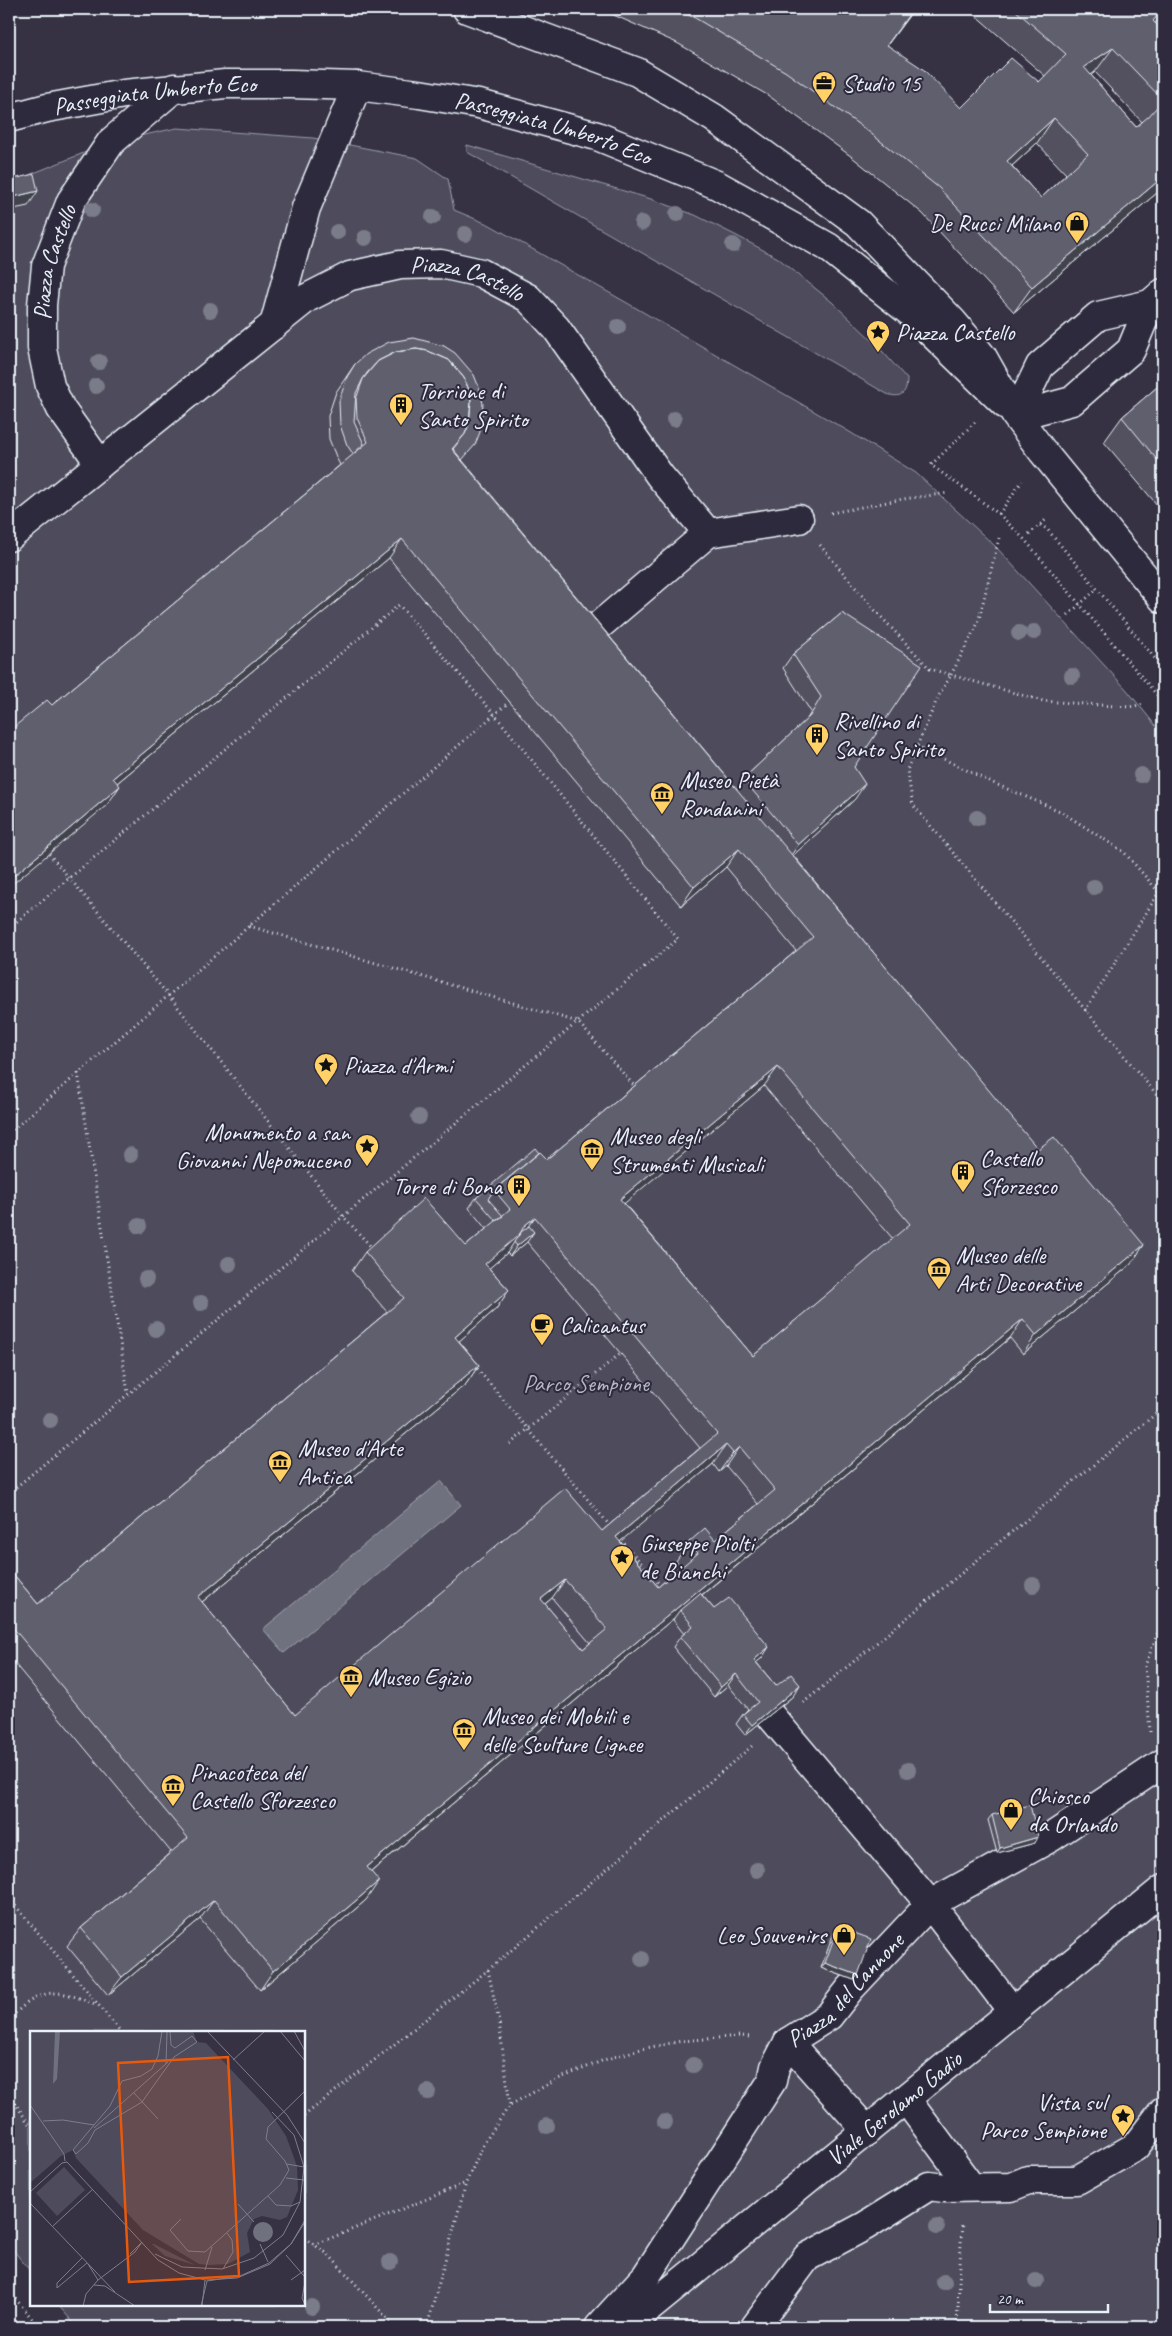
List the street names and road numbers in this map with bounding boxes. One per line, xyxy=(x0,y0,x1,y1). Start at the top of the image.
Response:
street label: Passeggiata Umberto Eco xyxy=(51,69,259,122)
street label: Passeggiata Umberto Eco xyxy=(452,85,658,173)
street label: Piazza Castello xyxy=(27,199,84,320)
street label: Piazza Castello xyxy=(410,249,531,309)
street label: Piazza del Cannone xyxy=(781,1925,912,2054)
street label: Viale Gerolamo Gadio xyxy=(820,2043,969,2173)

